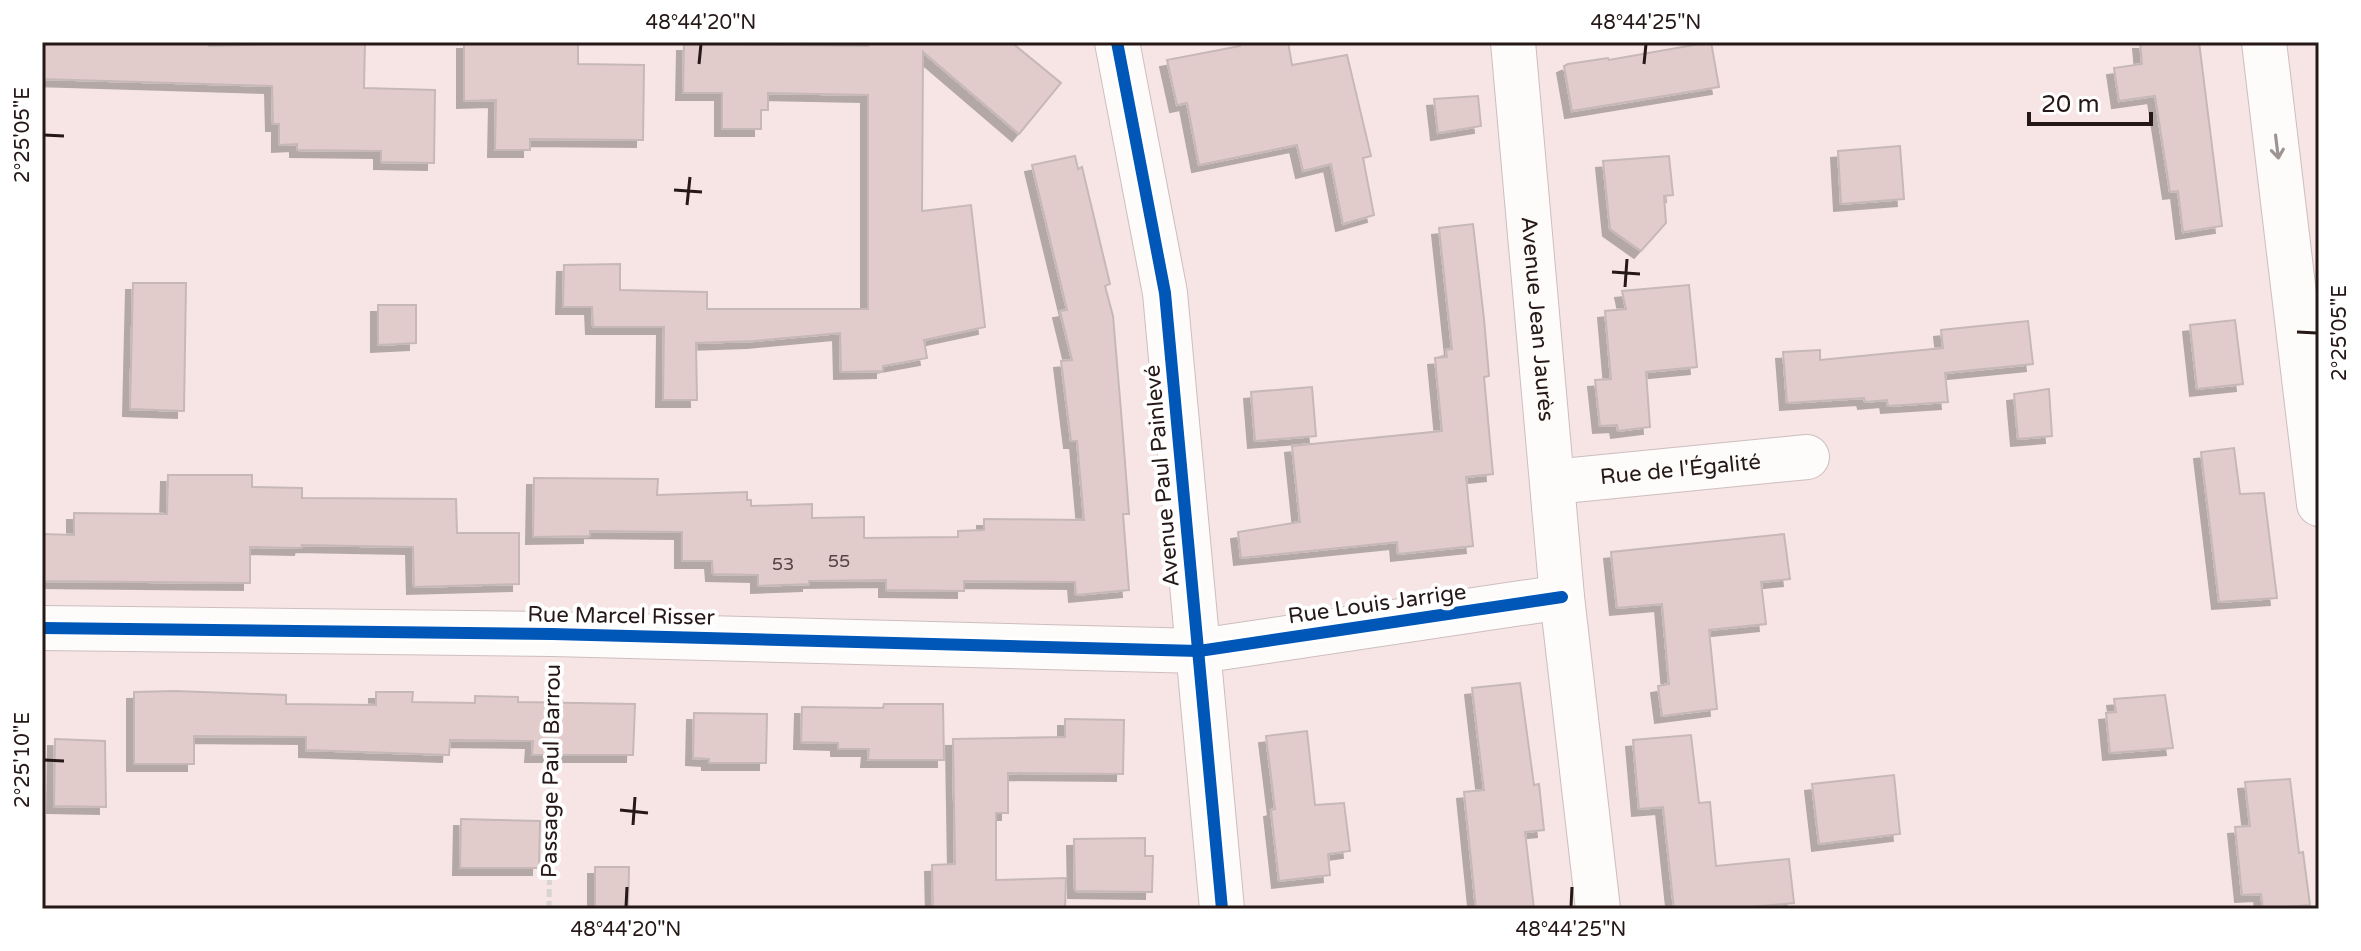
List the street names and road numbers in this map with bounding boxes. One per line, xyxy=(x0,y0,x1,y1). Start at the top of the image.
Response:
street label: Avenue Jean Jaurès xyxy=(1515,215,1559,423)
street label: Avenue Paul Painlevé xyxy=(1139,364,1185,588)
street label: Rue de l'Égalité xyxy=(1599,449,1762,490)
street label: Rue Louis Jarrige xyxy=(1286,579,1468,629)
street label: Rue Marcel Risser xyxy=(527,601,715,631)
street label: Passage Paul Barrou xyxy=(536,664,566,878)

